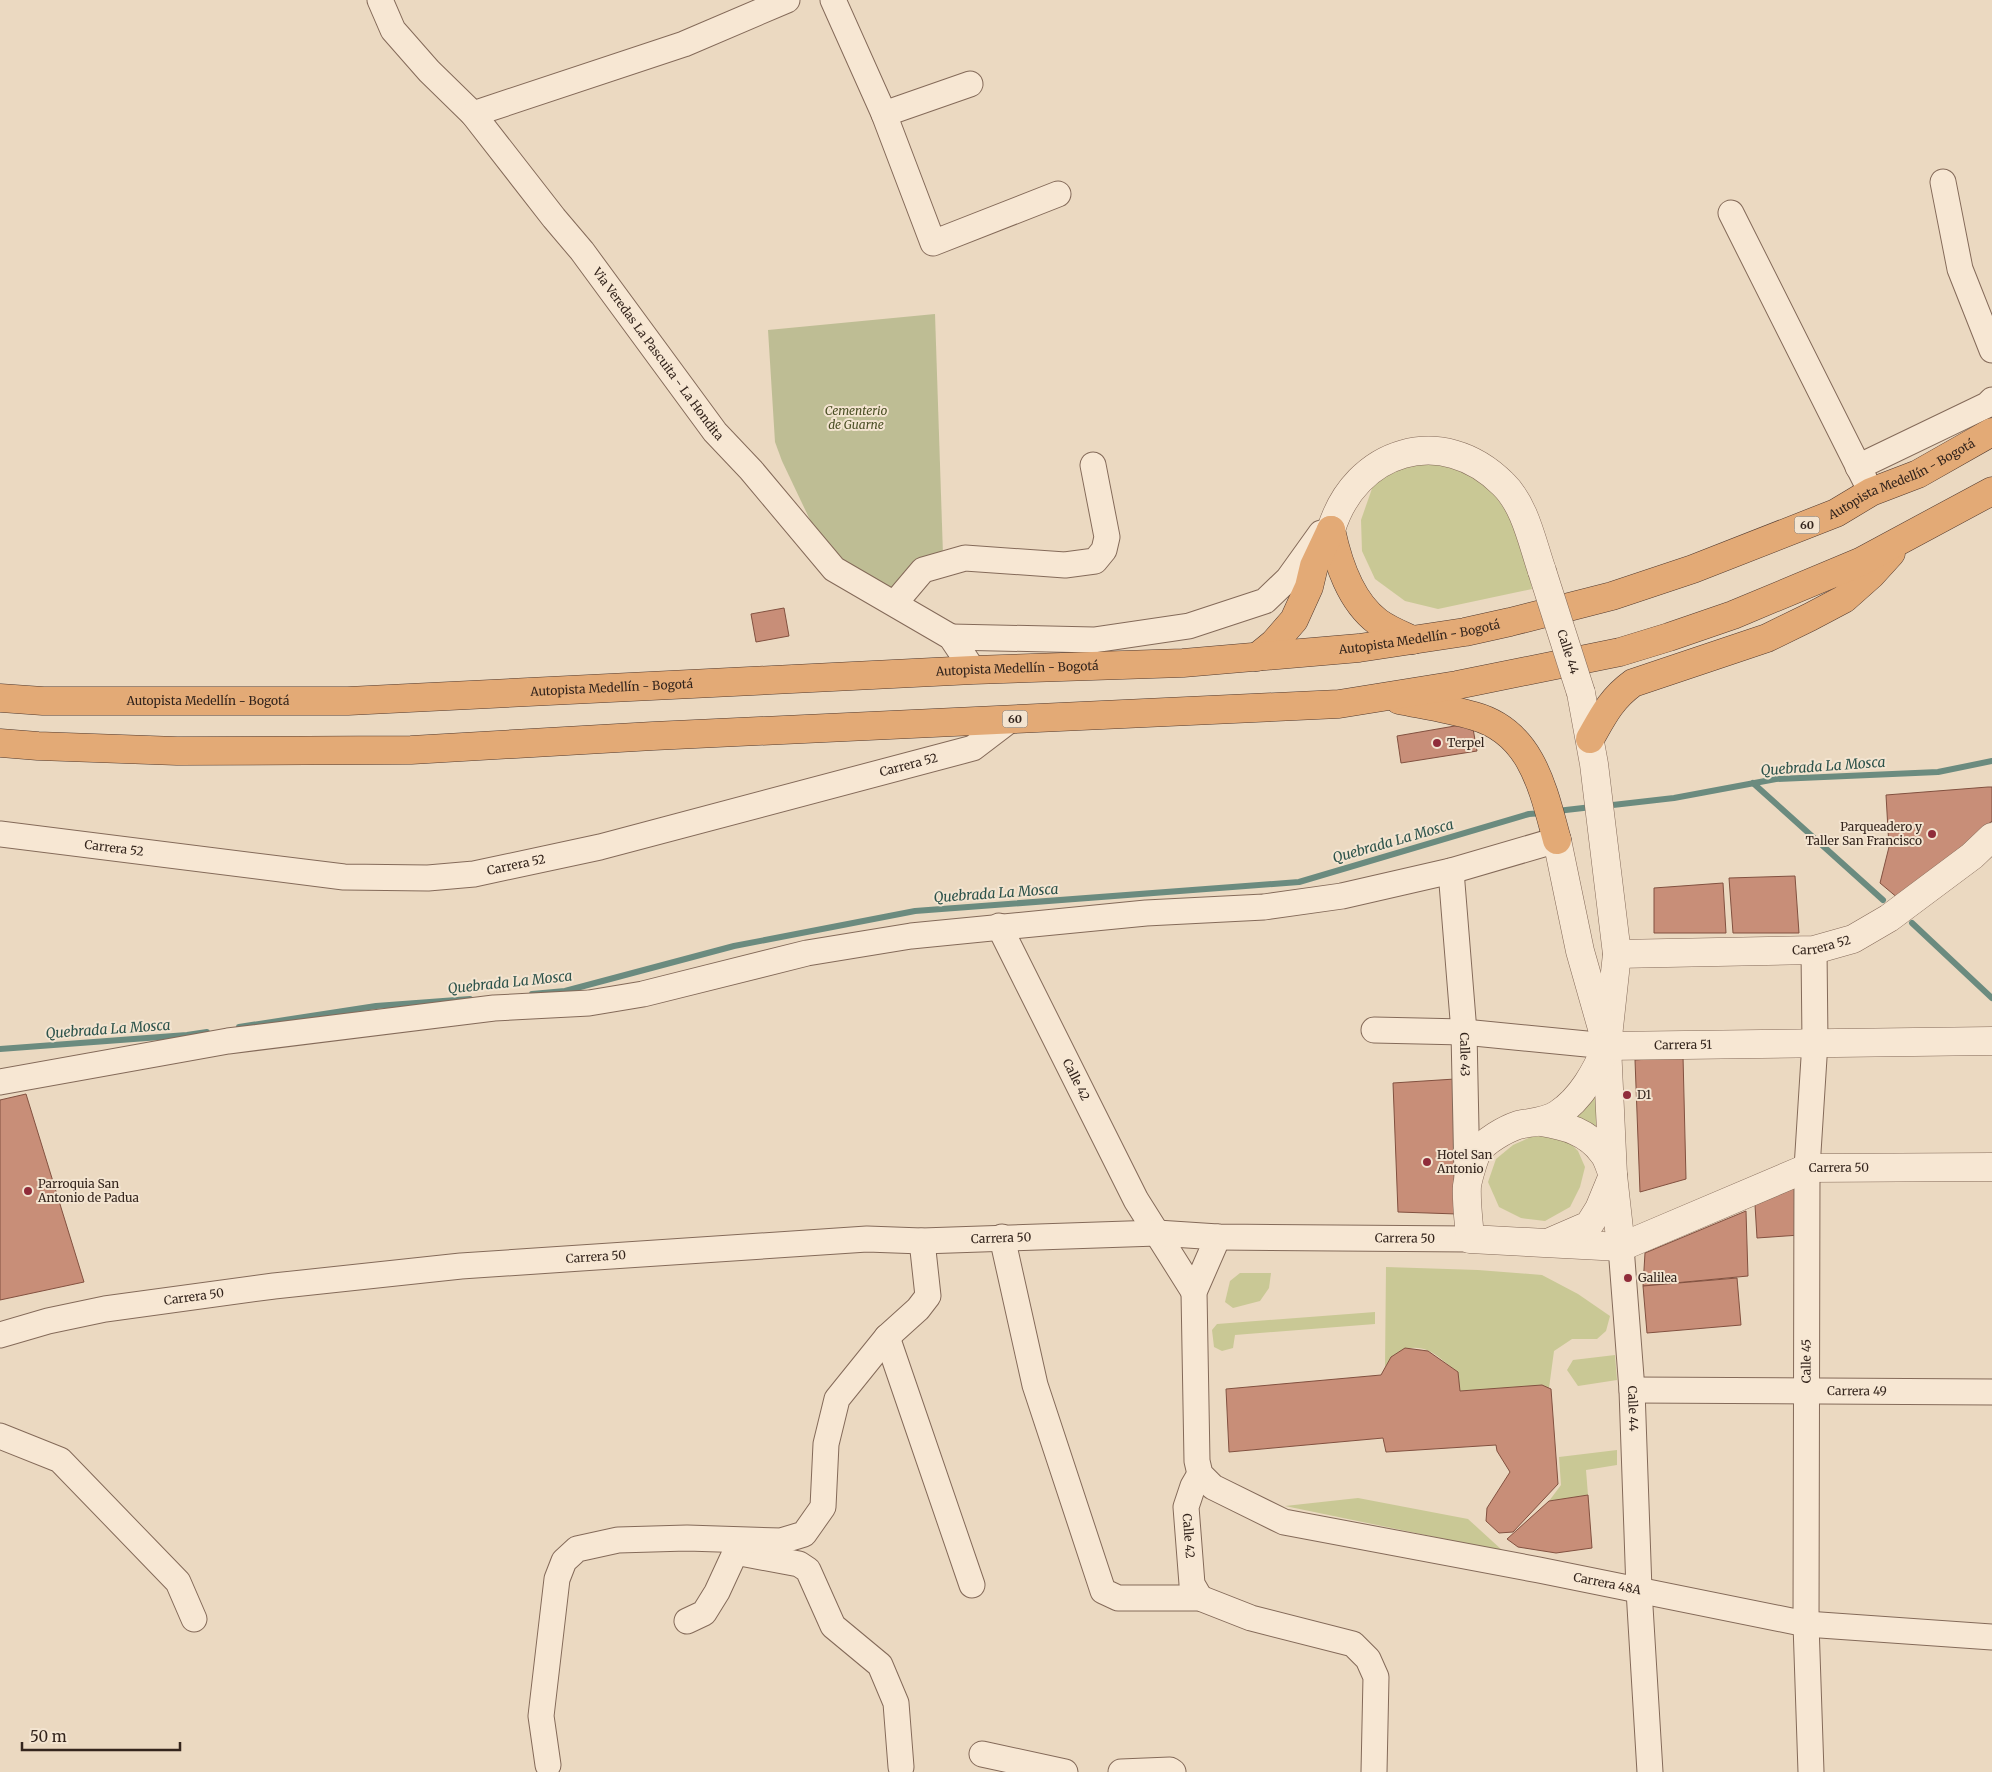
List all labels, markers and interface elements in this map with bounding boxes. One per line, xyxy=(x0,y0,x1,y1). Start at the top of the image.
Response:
street label: Via Veredas La Pascuita - La Hondita xyxy=(589,264,727,444)
park label: Cementerio de Guarne xyxy=(825,403,888,432)
street label: Autopista Medellín - Bogotá xyxy=(1825,435,1978,523)
road number: 60 xyxy=(1794,516,1820,534)
street label: Autopista Medellín - Bogotá xyxy=(1337,616,1502,657)
street label: Calle 44 xyxy=(1554,628,1583,676)
street label: Autopista Medellín - Bogotá xyxy=(934,658,1099,679)
street label: Autopista Medellín - Bogotá xyxy=(529,676,694,699)
street label: Autopista Medellín - Bogotá xyxy=(125,693,290,708)
road number: 60 xyxy=(1002,711,1028,728)
place label: Terpel xyxy=(1447,735,1485,750)
marker: Terpel xyxy=(1431,737,1443,749)
street label: Carrera 52 xyxy=(878,750,939,779)
water label: Quebrada La Mosca xyxy=(1760,753,1886,779)
water label: Quebrada La Mosca xyxy=(1330,815,1456,867)
place label: Parqueadero y Taller San Francisco xyxy=(1805,819,1922,848)
marker: Parqueadero y Taller San Francisco xyxy=(1926,828,1938,840)
street label: Carrera 52 xyxy=(84,837,145,859)
street label: Carrera 52 xyxy=(485,851,547,878)
water label: Quebrada La Mosca xyxy=(933,880,1059,906)
street label: Carrera 52 xyxy=(1792,932,1852,957)
water label: Quebrada La Mosca xyxy=(447,967,573,997)
water label: Quebrada La Mosca xyxy=(45,1016,171,1042)
street label: Calle 43 xyxy=(1457,1032,1473,1077)
street label: Carrera 51 xyxy=(1654,1037,1712,1052)
street label: Calle 42 xyxy=(1060,1056,1093,1103)
place label: D1 xyxy=(1637,1087,1652,1102)
marker: D1 xyxy=(1621,1089,1633,1101)
place label: Hotel San Antonio xyxy=(1436,1147,1492,1176)
marker: Hotel San Antonio xyxy=(1421,1156,1433,1168)
street label: Carrera 50 xyxy=(1809,1160,1869,1175)
place label: Parroquia San Antonio de Padua xyxy=(37,1176,139,1205)
marker: Parroquia San Antonio de Padua xyxy=(22,1185,34,1197)
street label: Carrera 50 xyxy=(971,1229,1032,1246)
street label: Carrera 50 xyxy=(1375,1230,1435,1246)
street label: Carrera 50 xyxy=(565,1247,627,1266)
place label: Galilea xyxy=(1638,1270,1678,1285)
marker: Galilea xyxy=(1622,1272,1634,1284)
street label: Carrera 50 xyxy=(163,1285,225,1308)
street label: Calle 45 xyxy=(1799,1339,1814,1383)
street label: Carrera 49 xyxy=(1827,1383,1887,1398)
street label: Calle 44 xyxy=(1625,1385,1641,1432)
street label: Calle 42 xyxy=(1180,1513,1198,1559)
street label: Carrera 48A xyxy=(1572,1569,1643,1598)
scale bar xyxy=(22,1720,180,1752)
text: 50 m xyxy=(30,1727,67,1746)

